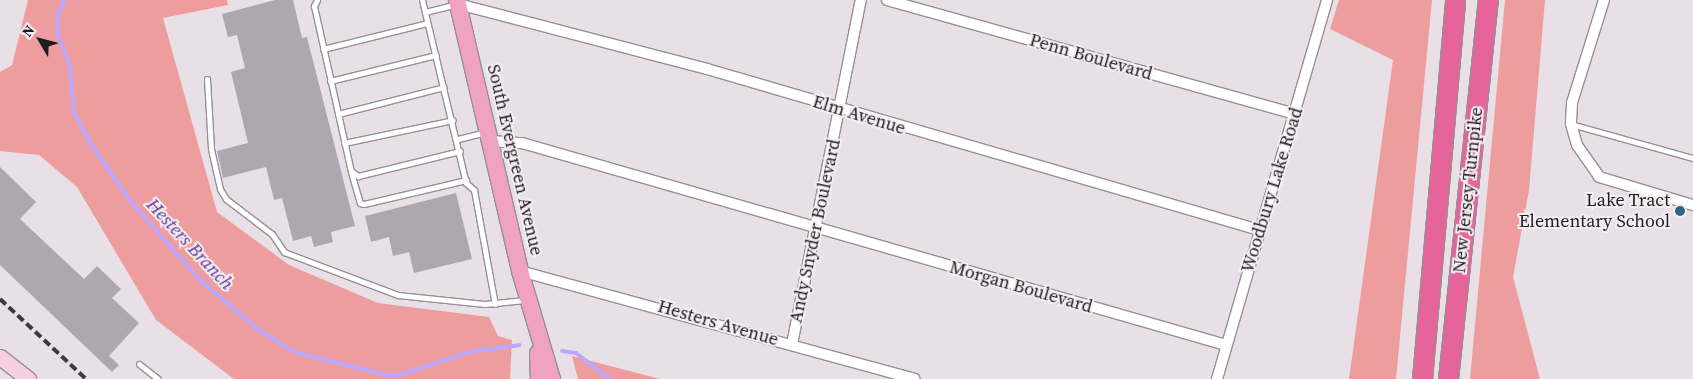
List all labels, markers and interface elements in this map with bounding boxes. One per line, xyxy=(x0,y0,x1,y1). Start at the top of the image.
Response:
north arrow xyxy=(15,15,65,65)
text: N xyxy=(17,21,39,41)
street label: Penn Boulevard xyxy=(1027,29,1155,85)
street label: South Evergreen Avenue xyxy=(482,62,548,258)
street label: Elm Avenue xyxy=(810,91,908,139)
street label: Woodbury Lake Road xyxy=(1237,105,1307,275)
street label: New Jersey Turnpike xyxy=(1449,106,1487,274)
street label: Andy Snyder Boulevard xyxy=(785,137,845,325)
place label: Lake Tract Elementary School xyxy=(1519,190,1670,232)
water label: Hesters Branch xyxy=(142,193,238,295)
marker: Lake Tract Elementary School xyxy=(1674,205,1686,217)
street label: Morgan Boulevard xyxy=(947,256,1095,318)
street label: Hesters Avenue xyxy=(655,295,781,351)

